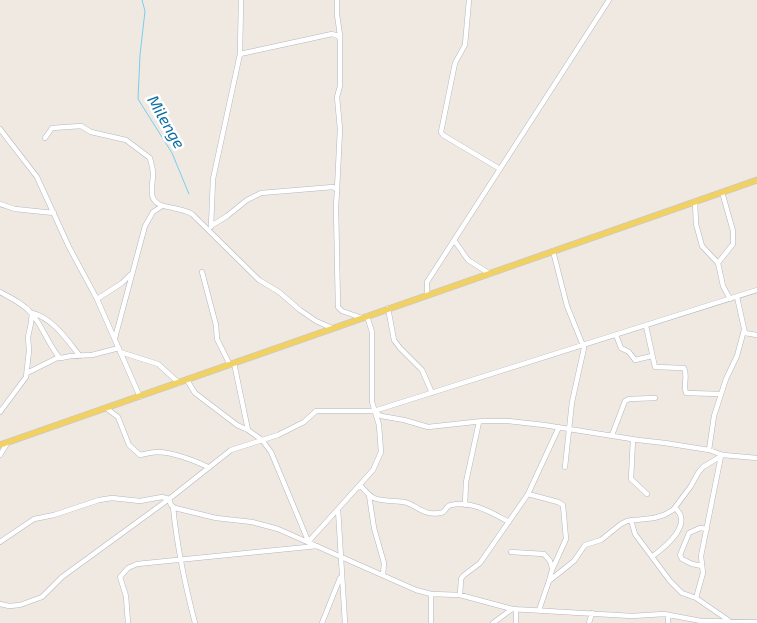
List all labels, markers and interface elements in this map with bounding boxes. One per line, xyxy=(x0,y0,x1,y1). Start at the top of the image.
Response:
water label: Milenge xyxy=(143,92,189,152)

